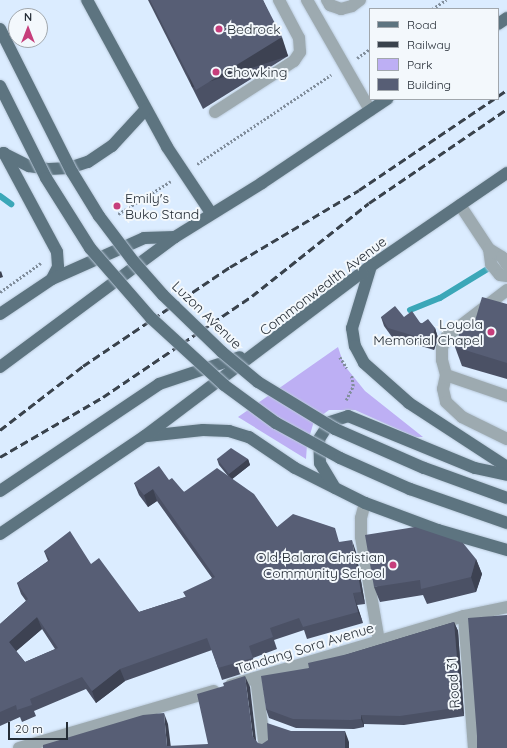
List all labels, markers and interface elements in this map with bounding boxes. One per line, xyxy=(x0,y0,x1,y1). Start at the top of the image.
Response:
north arrow xyxy=(8,8,48,48)
legend xyxy=(369,8,499,100)
text: N xyxy=(24,10,32,24)
text: Road xyxy=(407,17,437,32)
place label: Bedrock xyxy=(227,21,281,37)
marker: Bedrock xyxy=(214,24,224,34)
text: Railway xyxy=(407,37,451,52)
text: Park xyxy=(407,57,432,72)
place label: Chowking xyxy=(224,64,287,80)
marker: Chowking xyxy=(211,67,221,77)
text: Building xyxy=(407,77,451,92)
place label: Emily's Buko Stand xyxy=(125,190,199,222)
marker: Emily's Buko Stand xyxy=(112,201,122,211)
street label: Commonwealth Avenue xyxy=(256,233,390,339)
street label: Luzon Avenue xyxy=(169,278,245,352)
place label: Loyola Memorial Chapel xyxy=(373,316,483,348)
marker: Loyola Memorial Chapel xyxy=(486,327,496,337)
place label: Old Balara Christian Community School xyxy=(256,549,385,582)
marker: Old Balara Christian Community School xyxy=(388,560,398,570)
street label: Tandang Sora Avenue xyxy=(234,619,376,677)
street label: Road 31 xyxy=(443,657,463,709)
scale bar xyxy=(10,714,70,740)
text: 20 m xyxy=(15,721,43,736)

